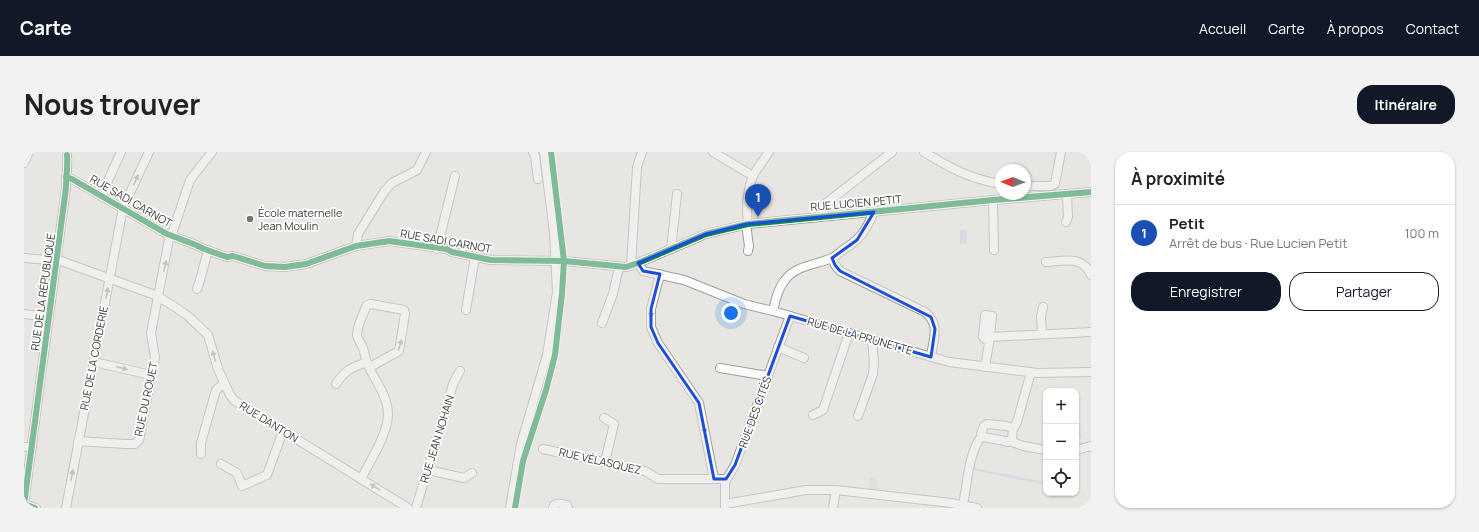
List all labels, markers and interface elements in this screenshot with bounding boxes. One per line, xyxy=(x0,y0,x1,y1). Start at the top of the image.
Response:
text: Carte xyxy=(20,15,72,41)
text: Accueil xyxy=(1199,19,1246,38)
text: Carte xyxy=(1268,19,1305,38)
text: À propos xyxy=(1327,19,1384,38)
text: Contact xyxy=(1406,19,1459,38)
text: Nous trouver xyxy=(24,85,200,123)
button: Itinéraire xyxy=(1357,85,1455,124)
north arrow xyxy=(995,164,1031,200)
text: À proximité xyxy=(1131,167,1225,190)
street label: RUE SADI CARNOT xyxy=(87,171,175,230)
one-way arrow xyxy=(133,175,139,186)
pin: 1 xyxy=(745,184,771,217)
street label: RUE LUCIEN PETIT xyxy=(810,191,903,214)
place label: École maternelle Jean Moulin xyxy=(258,205,343,233)
text: Petit xyxy=(1169,213,1205,234)
marker: École maternelle Jean Moulin xyxy=(245,214,255,224)
text: 1 xyxy=(1141,224,1147,242)
text: 100 m xyxy=(1404,224,1439,242)
street label: RUE SADI CARNOT xyxy=(399,225,493,256)
street label: RUE DE LA RÉPUBLIQUE xyxy=(27,232,58,352)
text: Arrêt de bus · Rue Lucien Petit xyxy=(1169,234,1347,252)
one-way arrow xyxy=(162,260,168,272)
button: Enregistrer xyxy=(1131,272,1281,311)
button: Partager xyxy=(1289,272,1439,311)
one-way arrow xyxy=(105,287,111,299)
your location xyxy=(721,303,741,323)
street label: RUE DE LA CORDERIE xyxy=(76,304,111,411)
one-way arrow xyxy=(648,306,654,318)
street label: RUE DE LA PRUNETTE xyxy=(806,313,915,358)
one-way arrow xyxy=(397,339,403,351)
one-way arrow xyxy=(211,350,217,362)
street label: RUE DU ROUET xyxy=(130,360,161,438)
one-way arrow xyxy=(116,366,129,372)
street label: RUE DES CITÉS xyxy=(735,374,775,450)
map controls xyxy=(1043,388,1079,496)
button: + xyxy=(1043,388,1079,424)
street label: RUE JEAN NOHAIN xyxy=(416,393,457,485)
street label: RUE DANTON xyxy=(237,398,302,446)
one-way arrow xyxy=(701,421,707,434)
button: − xyxy=(1043,424,1079,460)
street label: RUE VÉLASQUEZ xyxy=(558,444,643,477)
button: locate xyxy=(1043,460,1079,496)
one-way arrow xyxy=(69,468,75,481)
one-way arrow xyxy=(369,484,381,491)

